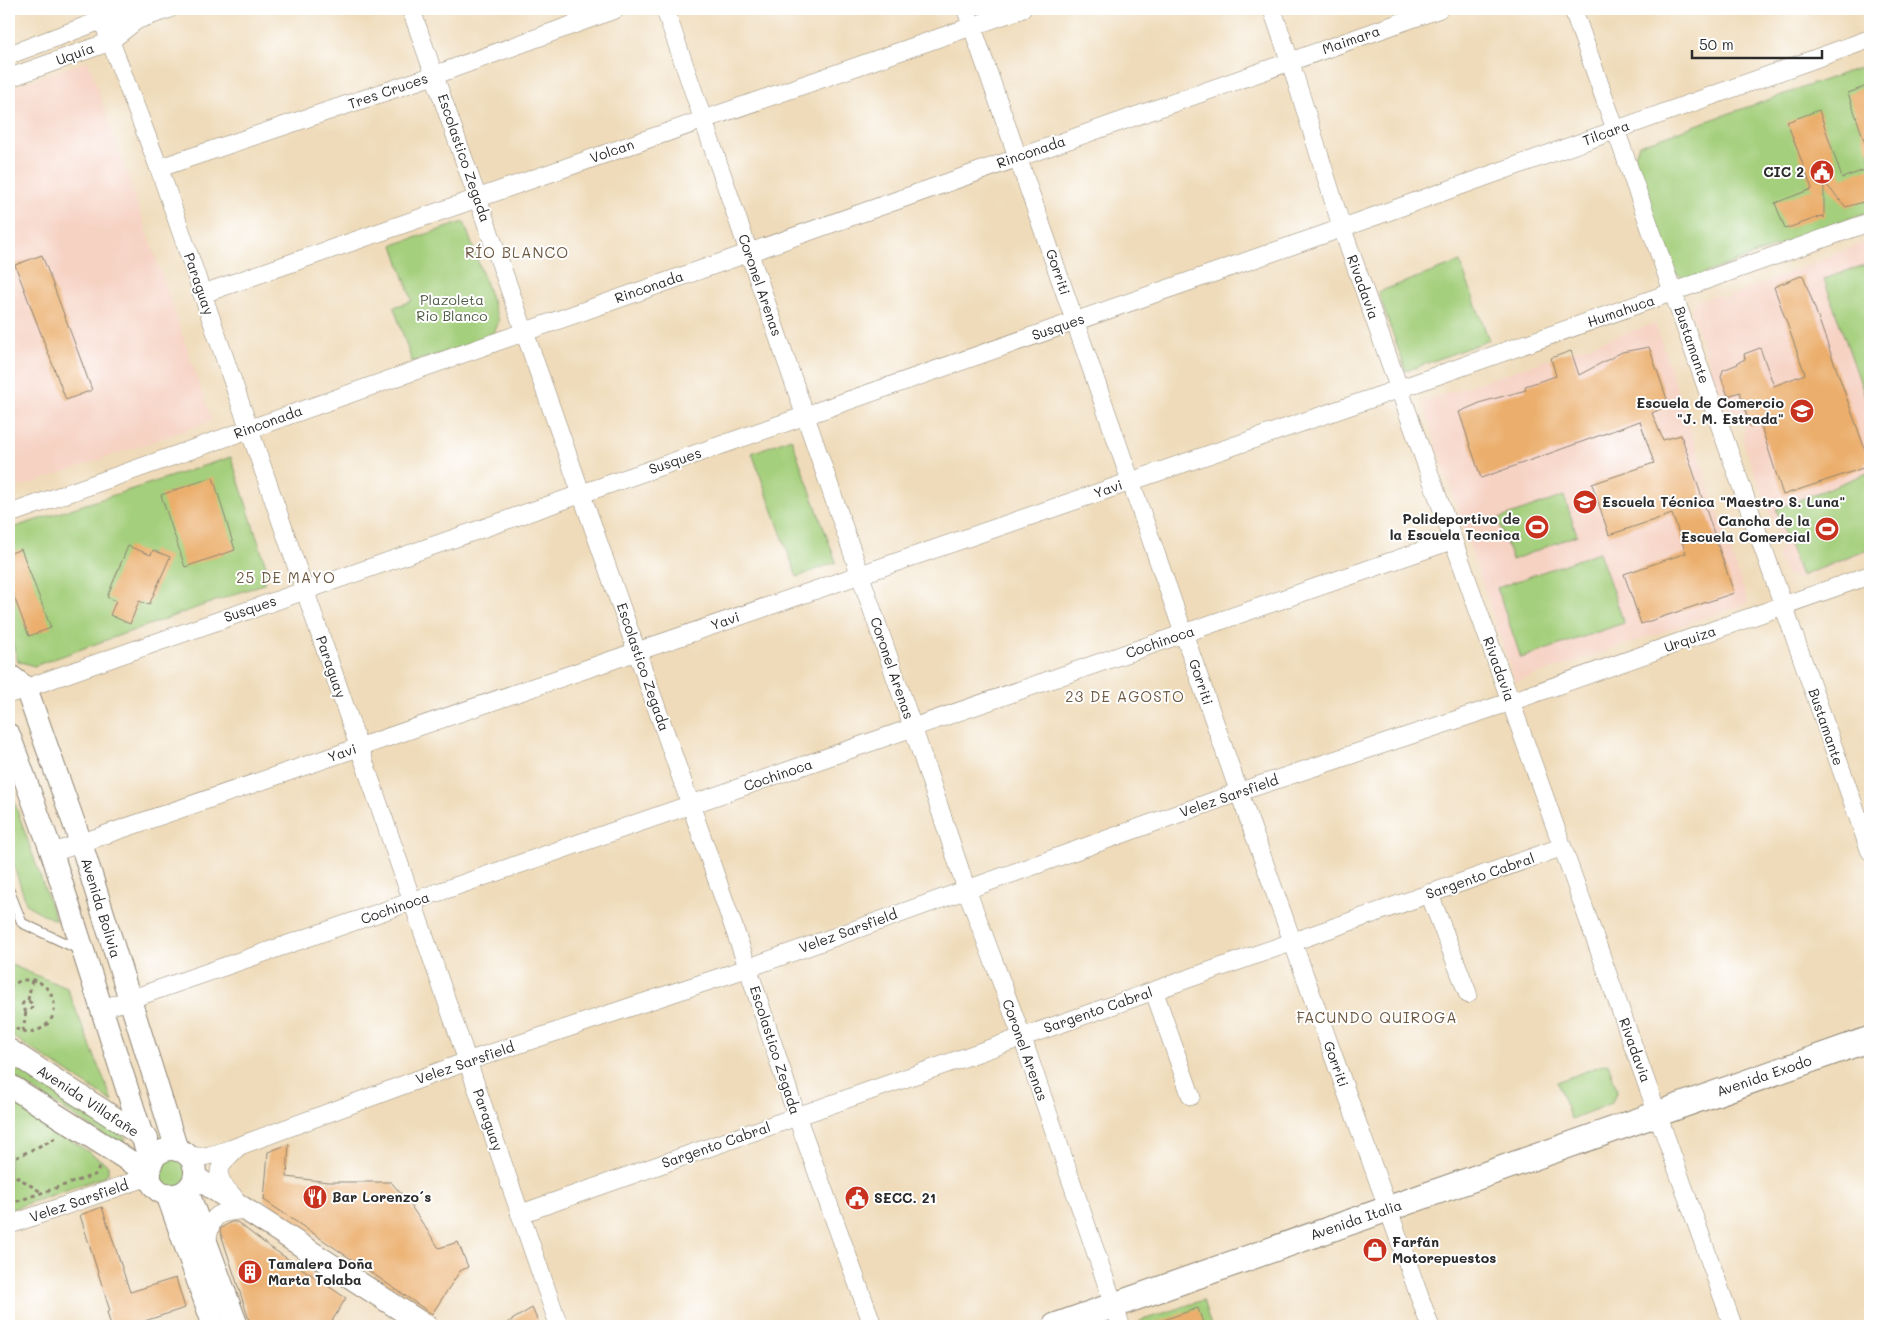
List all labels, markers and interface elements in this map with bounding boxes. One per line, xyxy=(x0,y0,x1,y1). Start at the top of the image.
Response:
street label: Maimara xyxy=(1319,21,1382,58)
scale bar xyxy=(1692,28,1822,60)
text: 50 m xyxy=(1699,34,1734,54)
street label: Uquía xyxy=(53,38,96,69)
street label: Tres Cruces xyxy=(345,68,430,113)
street label: Escolastico Zegada xyxy=(434,91,495,224)
street label: Tilcara xyxy=(1580,115,1632,150)
street label: Rinconada xyxy=(994,131,1068,172)
street label: Volcan xyxy=(587,134,636,167)
public building icon: CIC 2 xyxy=(1809,159,1835,185)
place label: CIC 2 xyxy=(1763,162,1804,181)
street label: Coronel Arenas xyxy=(734,231,787,338)
district label: RÍO BLANCO xyxy=(465,242,569,262)
street label: Gorriti xyxy=(1042,246,1075,297)
street label: Paraguay xyxy=(180,250,219,318)
street label: Rivadavia xyxy=(1343,252,1384,322)
street label: Rinconada xyxy=(612,266,686,307)
park label: Plazoleta Rio Blanco xyxy=(416,290,488,325)
street label: Humahuca xyxy=(1585,290,1657,331)
street label: Bustamante xyxy=(1670,304,1715,386)
street label: Susques xyxy=(1029,309,1087,344)
place label: Escuela de Comercio "J. M. Estrada" xyxy=(1636,393,1784,428)
school or university icon: Escuela de Comercio "J. M. Estrada" xyxy=(1789,398,1815,424)
street label: Rinconada xyxy=(231,400,305,443)
street label: Susques xyxy=(646,443,704,478)
street label: Yavi xyxy=(1091,475,1125,502)
school or university icon: Escuela Técnica "Maestro S. Luna" xyxy=(1572,489,1598,515)
place label: Escuela Técnica "Maestro S. Luna" xyxy=(1602,492,1846,511)
place label: Polideportivo de la Escuela Tecnica xyxy=(1390,509,1520,544)
place label: Cancha de la Escuela Comercial xyxy=(1681,511,1810,546)
sports icon: Polideportivo de la Escuela Tecnica xyxy=(1524,514,1550,540)
sports icon: Cancha de la Escuela Comercial xyxy=(1814,516,1840,542)
district label: 25 DE MAYO xyxy=(236,567,336,587)
street label: Susques xyxy=(221,591,279,626)
street label: Escolastico Zegada xyxy=(613,600,674,733)
street label: Yavi xyxy=(708,607,742,634)
street label: Coronel Arenas xyxy=(866,614,919,721)
street label: Cochinoca xyxy=(1123,621,1197,662)
street label: Urquiza xyxy=(1661,621,1718,656)
street label: Paraguay xyxy=(312,633,351,701)
street label: Rivadavia xyxy=(1479,634,1520,704)
street label: Gorriti xyxy=(1185,656,1218,707)
district label: 23 DE AGOSTO xyxy=(1065,686,1185,706)
street label: Bustamante xyxy=(1804,686,1849,768)
street label: Yavi xyxy=(325,739,359,766)
street label: Cochinoca xyxy=(741,754,815,795)
street label: Velez Sarsfield xyxy=(1177,770,1281,821)
street label: Sargento Cabral xyxy=(1423,848,1537,903)
street label: Avenida Bolivia xyxy=(77,855,126,960)
street label: Cochinoca xyxy=(358,887,432,928)
street label: Velez Sarsfield xyxy=(796,904,900,957)
street label: Sargento Cabral xyxy=(1041,982,1155,1037)
street label: Escolastico Zegada xyxy=(746,983,805,1117)
street label: Coronel Arenas xyxy=(998,996,1053,1103)
district label: FACUNDO QUIROGA xyxy=(1296,1007,1458,1027)
street label: Rivadavia xyxy=(1615,1015,1656,1085)
street label: Velez Sarsfield xyxy=(413,1037,517,1088)
street label: Gorriti xyxy=(1319,1038,1354,1089)
street label: Avenida Exodo xyxy=(1714,1050,1814,1101)
street label: Avenida Villafañe xyxy=(34,1060,143,1141)
street label: Paraguay xyxy=(469,1086,508,1154)
street label: Sargento Cabral xyxy=(659,1117,773,1172)
street label: Velez Sarsfield xyxy=(27,1175,131,1226)
restaurant icon: Bar Lorenzo´s xyxy=(302,1184,328,1210)
public building icon: SECC. 21 xyxy=(844,1185,870,1211)
place label: Bar Lorenzo´s xyxy=(332,1187,431,1206)
place label: SECC. 21 xyxy=(874,1188,936,1207)
street label: Avenida Italia xyxy=(1307,1195,1404,1244)
place label: Farfán Motorepuestos xyxy=(1392,1232,1496,1267)
shop icon: Farfán Motorepuestos xyxy=(1362,1237,1388,1263)
place label: Tamalera Doña Marta Tolaba xyxy=(268,1254,373,1289)
building icon: Tamalera Doña Marta Tolaba xyxy=(237,1259,263,1285)

